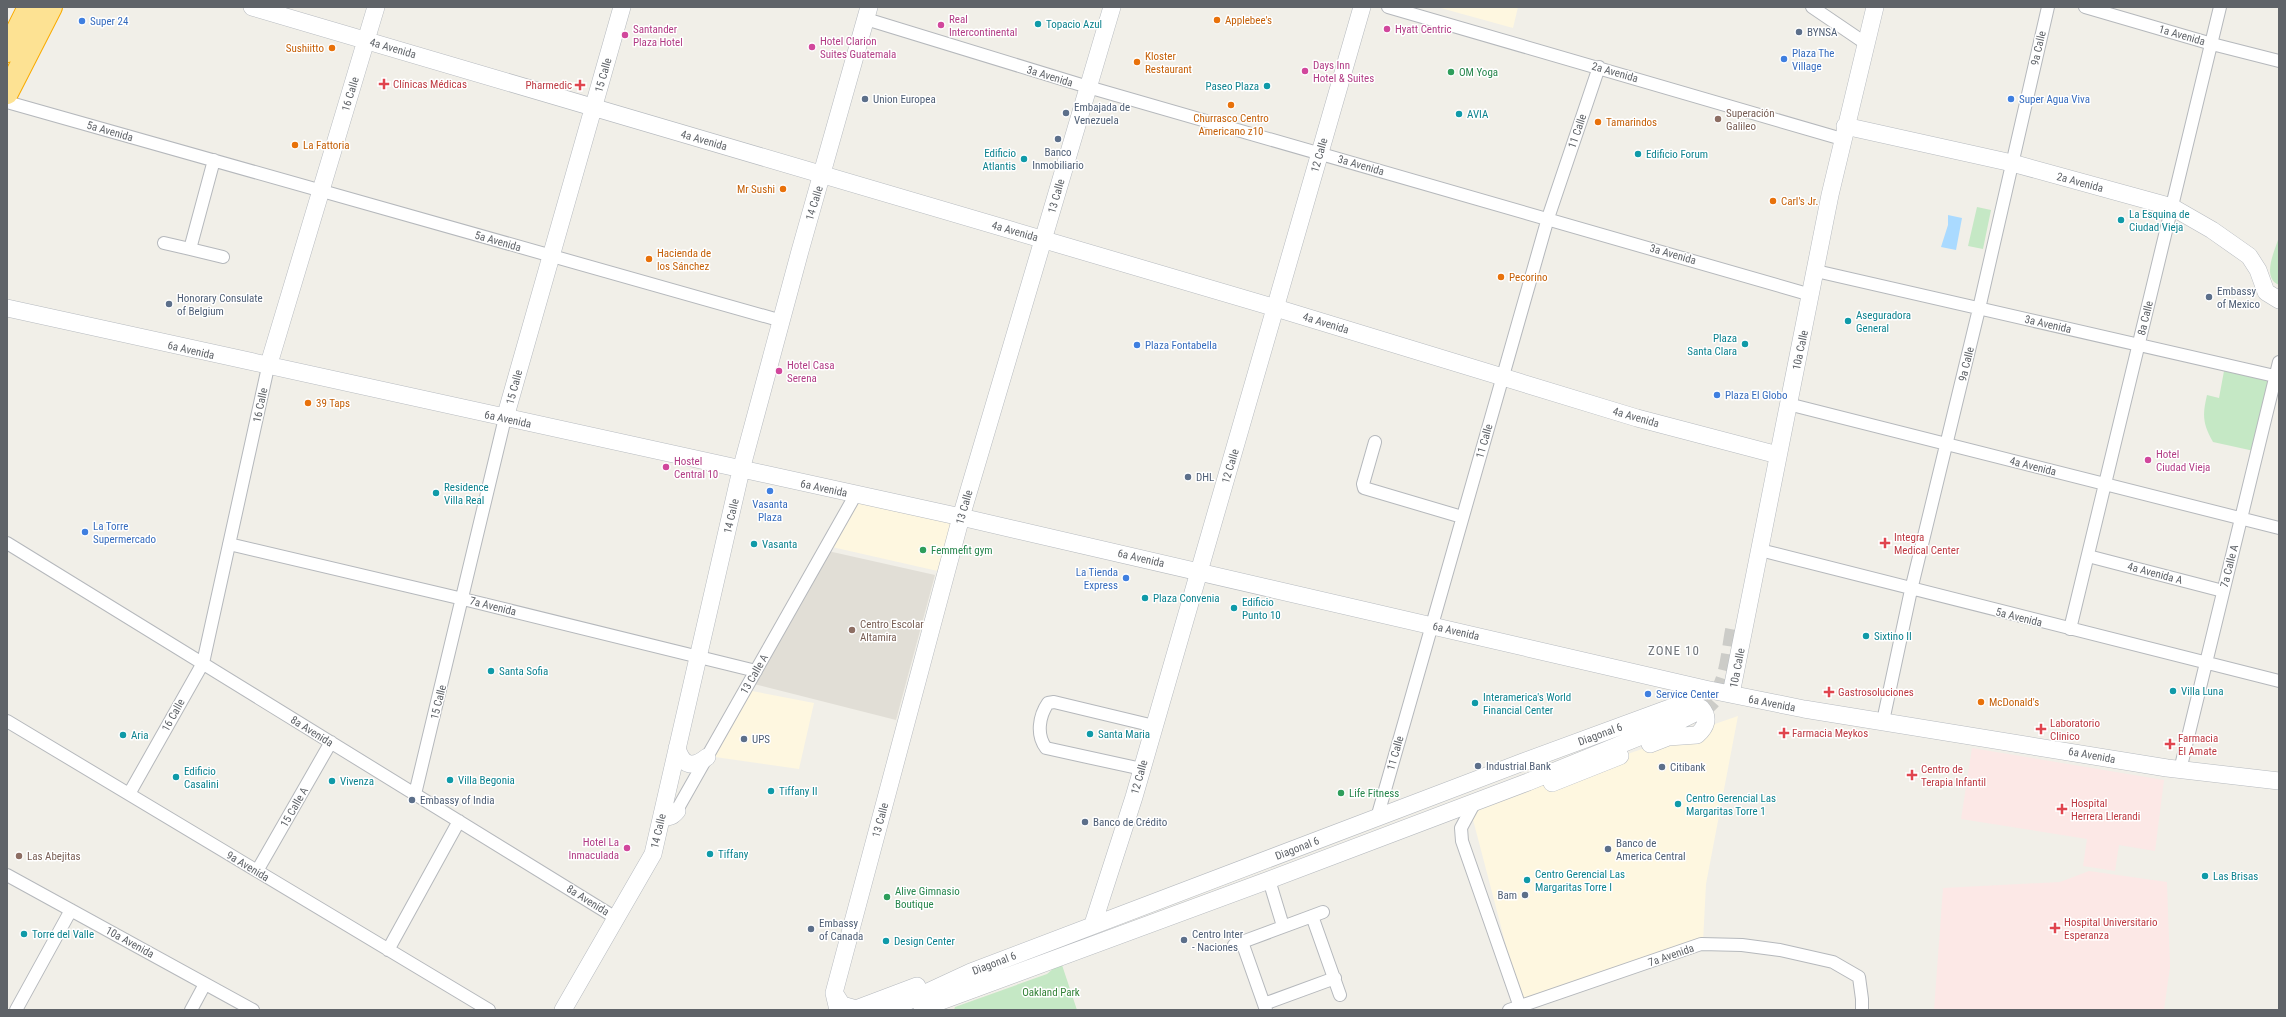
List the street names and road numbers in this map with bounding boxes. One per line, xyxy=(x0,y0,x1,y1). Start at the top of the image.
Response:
street label: 1a Avenida xyxy=(2157,23,2207,48)
street label: 9a Calle xyxy=(2028,30,2049,67)
street label: 4a Avenida xyxy=(368,36,418,61)
street label: 15 Calle xyxy=(592,56,615,94)
street label: 2a Avenida xyxy=(1590,60,1640,85)
street label: 3a Avenida xyxy=(1025,63,1075,90)
street label: 16 Calle xyxy=(339,75,362,113)
street label: 11 Calle xyxy=(1566,112,1589,150)
street label: 5a Avenida xyxy=(85,119,135,144)
street label: 4a Avenida xyxy=(679,128,729,153)
street label: 12 Calle xyxy=(1308,136,1331,174)
street label: 3a Avenida xyxy=(1336,153,1386,178)
street label: 2a Avenida xyxy=(2055,170,2105,195)
street label: 13 Calle xyxy=(1045,177,1068,215)
street label: 14 Calle xyxy=(803,184,826,222)
street label: 4a Avenida xyxy=(990,219,1040,244)
street label: 5a Avenida xyxy=(473,229,523,254)
street label: 3a Avenida xyxy=(1648,242,1698,267)
street label: 8a Calle xyxy=(2135,300,2156,337)
street label: 4a Avenida xyxy=(1301,310,1351,337)
street label: 3a Avenida xyxy=(2023,313,2073,336)
street label: 10a Calle xyxy=(1790,329,1811,371)
street label: 6a Avenida xyxy=(166,339,216,362)
street label: 9a Calle xyxy=(1956,346,1977,383)
street label: 15 Calle xyxy=(504,368,525,406)
street label: 16 Calle xyxy=(250,387,270,424)
street label: 4a Avenida xyxy=(1611,405,1661,430)
street label: 6a Avenida xyxy=(483,408,533,431)
street label: 11 Calle xyxy=(1473,422,1496,460)
street label: 12 Calle xyxy=(1219,447,1242,485)
street label: 4a Avenida xyxy=(2008,454,2058,479)
street label: 6a Avenida xyxy=(799,477,849,500)
street label: 13 Calle xyxy=(953,488,976,526)
street label: 14 Calle xyxy=(721,498,742,535)
street label: 7a Calle A xyxy=(2218,543,2241,589)
street label: 6a Avenida xyxy=(1116,547,1166,570)
street label: 4a Avenida A xyxy=(2126,560,2184,587)
street label: 7a Avenida xyxy=(468,594,518,619)
street label: 5a Avenida xyxy=(1994,605,2044,630)
street label: 6a Avenida xyxy=(1431,620,1481,643)
street label: 10a Calle xyxy=(1727,647,1748,689)
street label: 13 Calle A xyxy=(738,651,771,697)
street label: 15 Calle xyxy=(428,684,449,721)
street label: 6a Avenida xyxy=(1747,693,1797,714)
street label: 16 Calle xyxy=(159,697,188,734)
street label: 8a Avenida xyxy=(288,713,335,750)
street label: Diagonal 6 xyxy=(1576,720,1624,748)
street label: 11 Calle xyxy=(1384,734,1407,772)
street label: 6a Avenida xyxy=(2067,745,2117,766)
street label: 12 Calle xyxy=(1128,758,1151,796)
street label: 15 Calle A xyxy=(278,784,311,830)
street label: 13 Calle xyxy=(870,801,891,839)
street label: 14 Calle xyxy=(648,813,669,850)
street label: Diagonal 6 xyxy=(1273,834,1321,863)
street label: 9a Avenida xyxy=(224,849,272,884)
street label: 8a Avenida xyxy=(564,882,611,919)
street label: 10a Avenida xyxy=(103,924,156,961)
street label: 7a Avenida xyxy=(1647,942,1696,969)
street label: Diagonal 6 xyxy=(970,949,1018,978)

